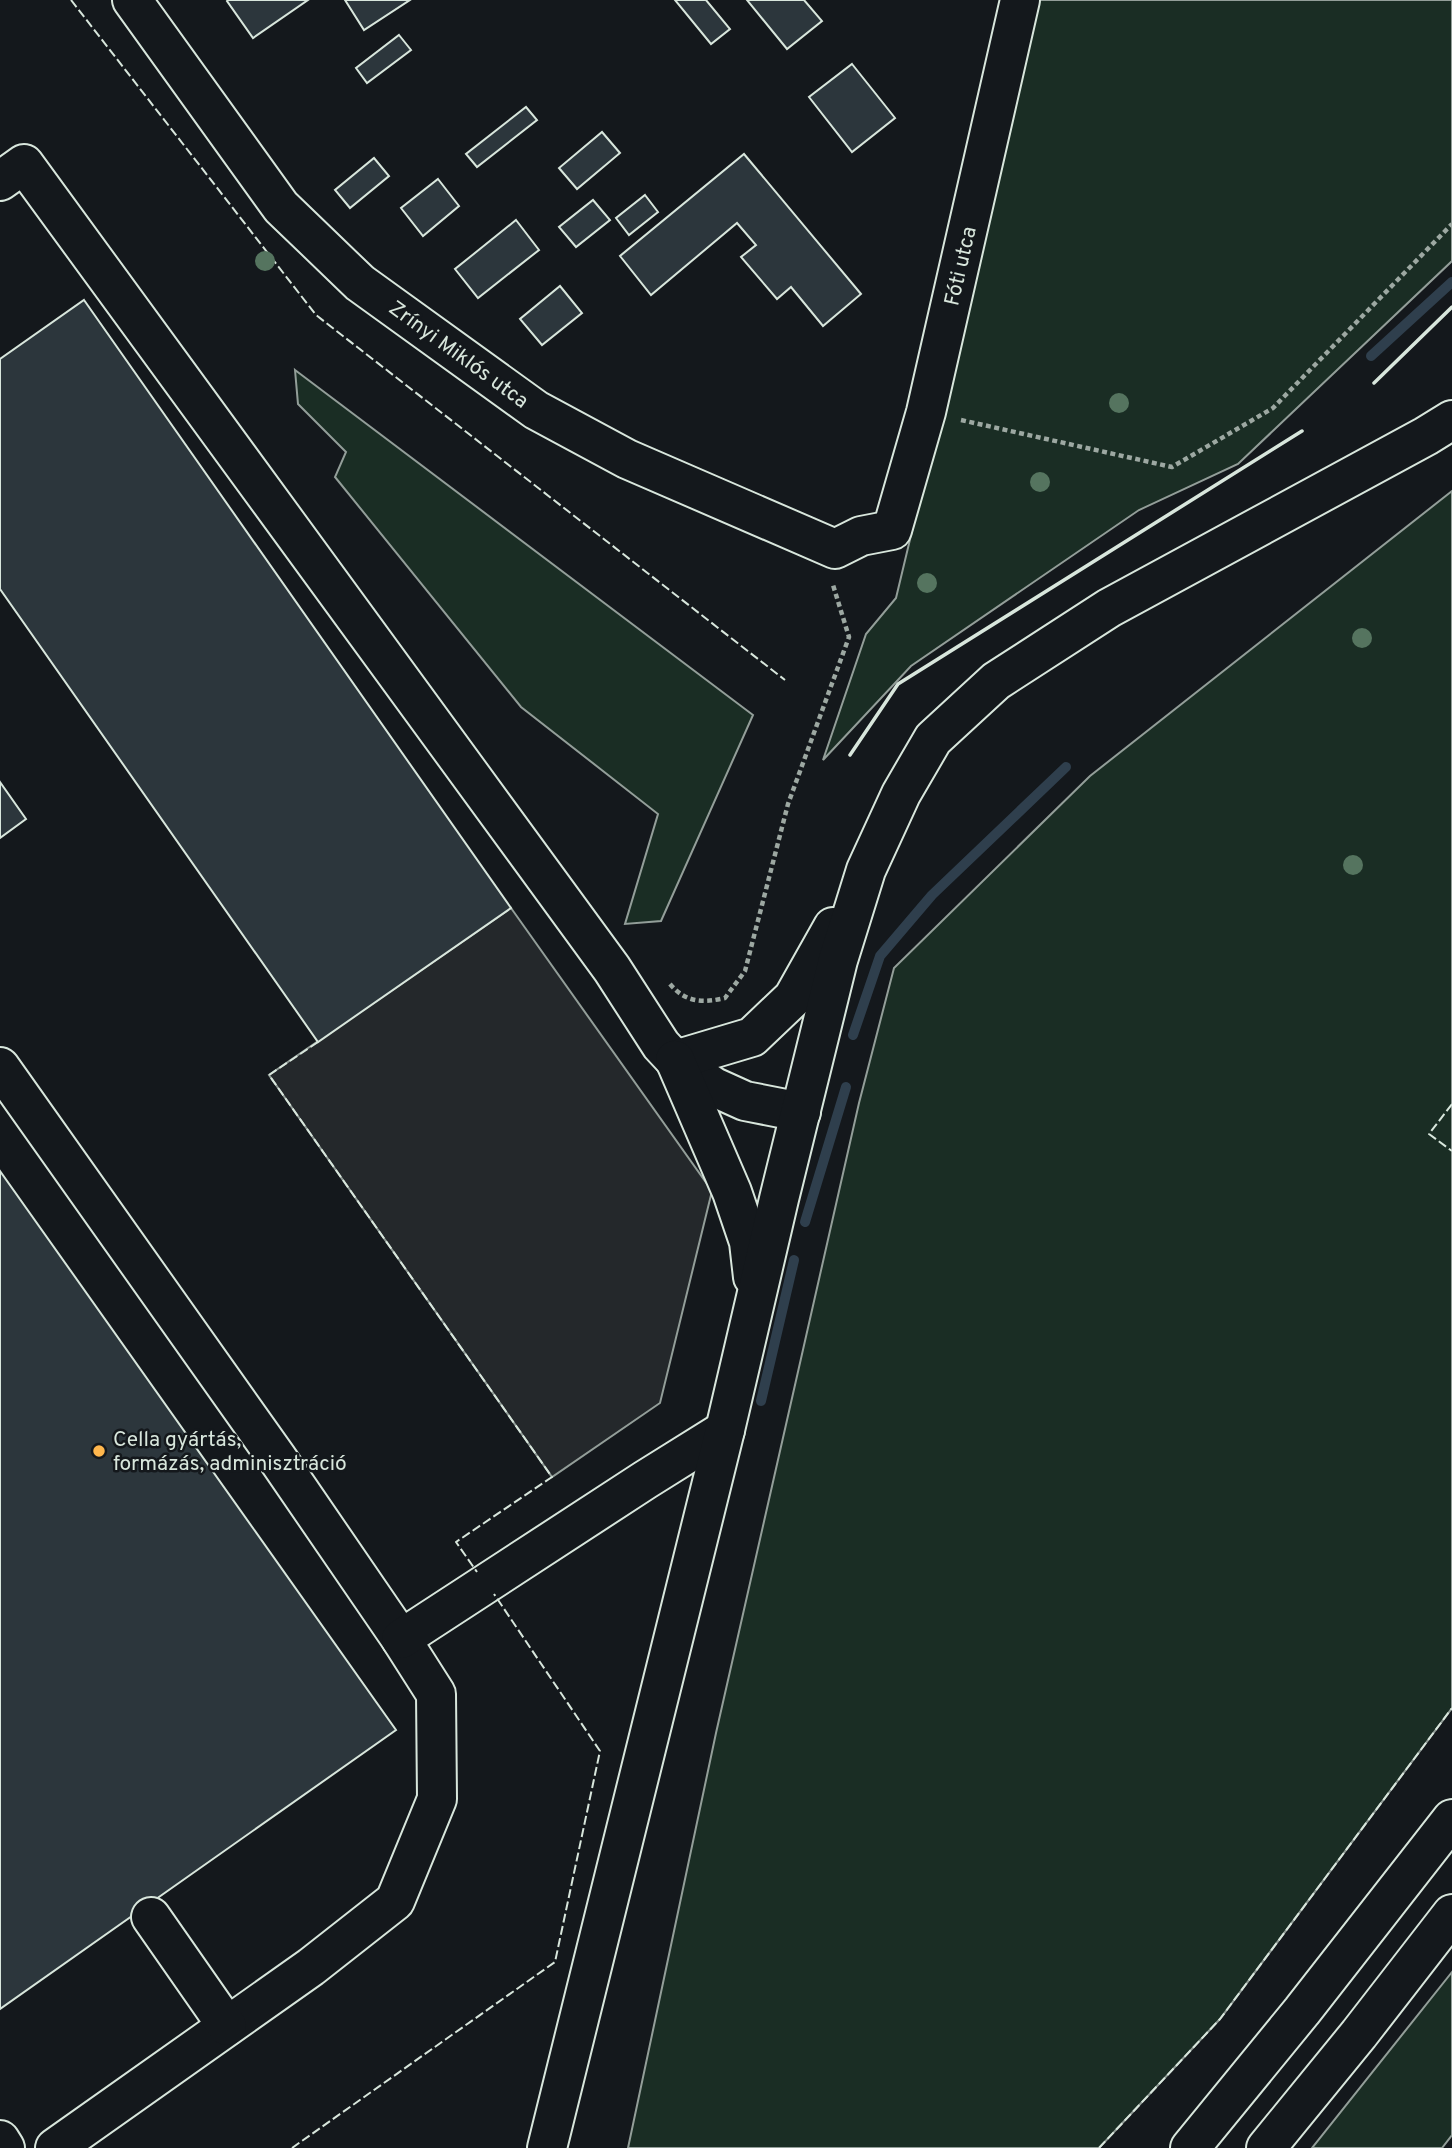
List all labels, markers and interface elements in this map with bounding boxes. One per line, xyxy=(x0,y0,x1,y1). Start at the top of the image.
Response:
street label: Fóti utca xyxy=(939,224,984,309)
street label: Zrínyi Miklós utca xyxy=(383,295,533,415)
place label: Cella gyártás, formázás, adminisztráció xyxy=(113,1427,347,1478)
marker: Cella gyártás, formázás, adminisztráció xyxy=(91,1443,107,1459)

